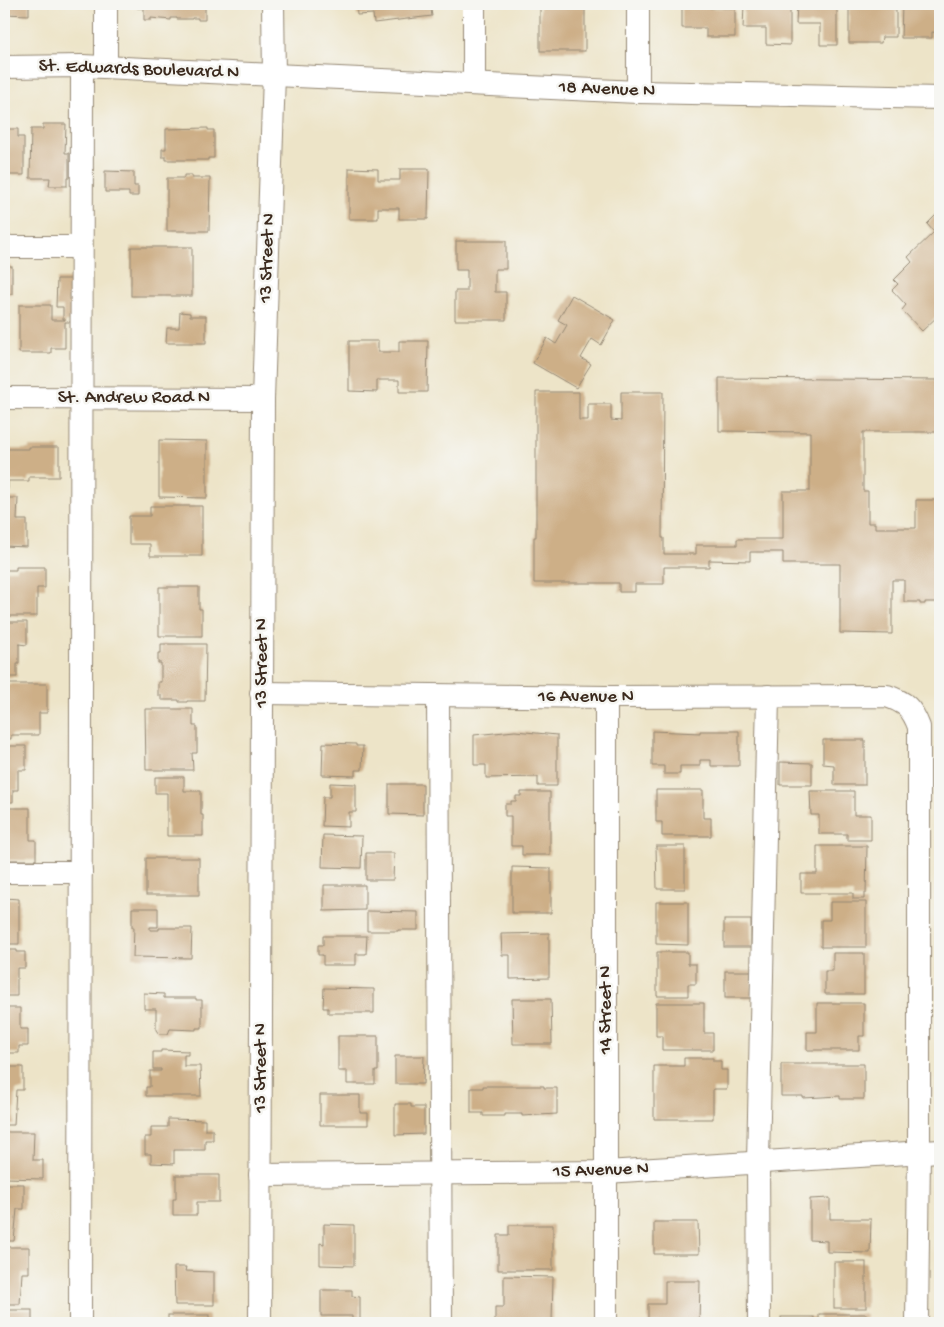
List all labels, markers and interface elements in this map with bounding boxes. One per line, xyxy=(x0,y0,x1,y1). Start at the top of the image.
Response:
street label: St. Edwards Boulevard N xyxy=(38,55,240,85)
street label: 18 Avenue N xyxy=(557,77,656,103)
street label: 13 Street N xyxy=(255,213,281,304)
street label: St. Andrew Road N xyxy=(58,387,210,410)
street label: 13 Street N xyxy=(251,618,274,709)
street label: 16 Avenue N xyxy=(537,686,634,709)
street label: 14 Street N xyxy=(595,966,618,1055)
street label: 13 Street N xyxy=(250,1023,273,1114)
street label: 15 Avenue N xyxy=(552,1158,649,1184)

